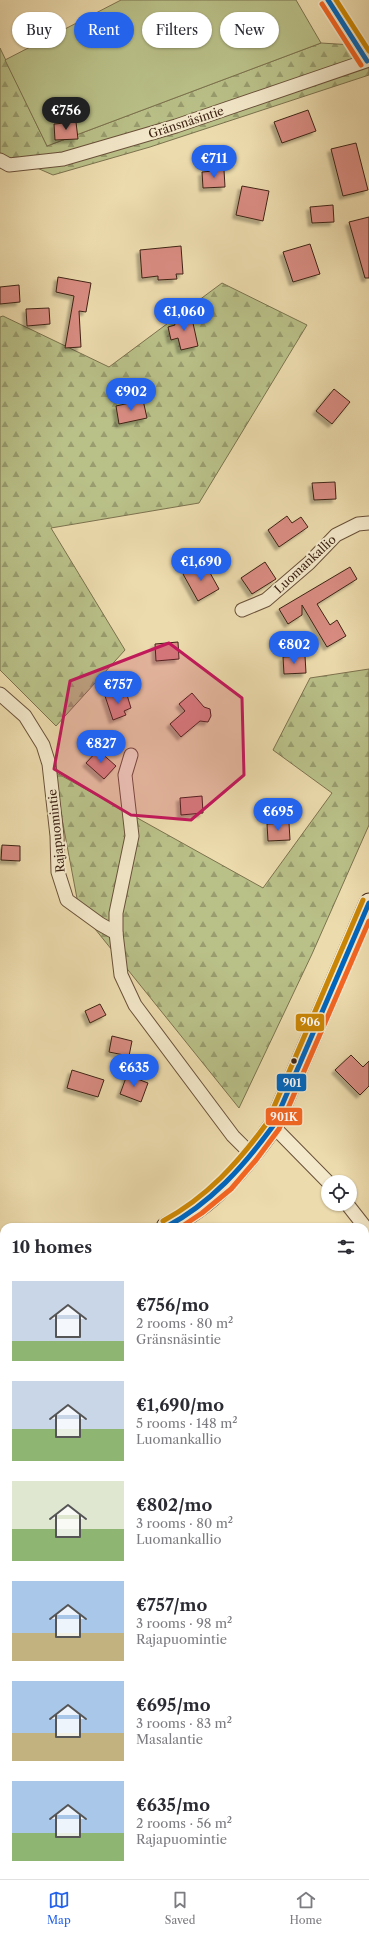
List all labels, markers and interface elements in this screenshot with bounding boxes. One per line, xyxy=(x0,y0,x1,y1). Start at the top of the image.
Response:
chip: Buy xyxy=(12,12,66,48)
chip: Rent xyxy=(74,12,134,48)
chip: Filters xyxy=(142,12,212,48)
chip: New xyxy=(220,12,279,48)
pin: €756 xyxy=(42,97,90,131)
text: €756 xyxy=(51,102,81,118)
street label: Gränsnäsintie xyxy=(146,103,226,141)
pin: €711 xyxy=(190,145,238,179)
text: €711 xyxy=(201,150,227,166)
pin: €1,060 xyxy=(151,298,217,332)
text: €1,060 xyxy=(163,303,205,319)
pin: €902 xyxy=(107,378,155,412)
text: €902 xyxy=(115,383,147,399)
street label: Luomankallio xyxy=(271,532,339,596)
pin: €1,690 xyxy=(168,548,234,582)
text: €1,690 xyxy=(180,553,222,569)
pin: €802 xyxy=(270,631,318,665)
text: €802 xyxy=(278,636,310,652)
pin: €757 xyxy=(94,671,142,705)
text: €757 xyxy=(104,676,132,692)
pin: €827 xyxy=(77,730,125,764)
text: €827 xyxy=(86,735,116,751)
street label: Rajapuomintie xyxy=(44,788,68,874)
pin: €695 xyxy=(254,798,302,832)
text: €695 xyxy=(263,803,293,819)
line badge: 906 xyxy=(295,1013,325,1032)
text: 906 xyxy=(300,1015,320,1029)
pin: €635 xyxy=(110,1054,158,1088)
unlabelled marker xyxy=(289,1056,299,1066)
text: €635 xyxy=(119,1059,149,1075)
line badge: 901 xyxy=(276,1073,307,1092)
text: 901 xyxy=(283,1076,301,1090)
line badge: 901K xyxy=(265,1107,303,1126)
text: 901K xyxy=(270,1110,299,1124)
map controls xyxy=(321,1175,357,1211)
button: locate xyxy=(321,1175,357,1211)
icon: filters xyxy=(335,1236,357,1258)
text: 10 homes xyxy=(12,1237,92,1257)
text: €756/mo xyxy=(136,1295,209,1315)
icon: home xyxy=(44,1297,92,1345)
text: 2 rooms · 80 m² xyxy=(136,1315,233,1331)
text: Gränsnäsintie xyxy=(136,1331,221,1347)
text: €1,690/mo xyxy=(136,1395,224,1415)
icon: home xyxy=(44,1397,92,1445)
text: 5 rooms · 148 m² xyxy=(136,1415,238,1431)
text: Luomankallio xyxy=(136,1431,221,1447)
text: €802/mo xyxy=(136,1495,212,1515)
icon: home xyxy=(44,1497,92,1545)
text: 3 rooms · 80 m² xyxy=(136,1515,233,1531)
text: Luomankallio xyxy=(136,1531,221,1547)
text: €757/mo xyxy=(136,1595,207,1615)
icon: home xyxy=(44,1597,92,1645)
text: 3 rooms · 98 m² xyxy=(136,1615,232,1631)
text: Rajapuomintie xyxy=(136,1631,227,1647)
text: €695/mo xyxy=(136,1695,211,1715)
icon: home xyxy=(44,1697,92,1745)
text: 3 rooms · 83 m² xyxy=(136,1715,232,1731)
text: Masalantie xyxy=(136,1731,203,1747)
text: €635/mo xyxy=(136,1795,210,1815)
icon: home xyxy=(44,1797,92,1845)
text: 2 rooms · 56 m² xyxy=(136,1815,232,1831)
text: Rajapuomintie xyxy=(136,1831,227,1847)
tab: Map xyxy=(47,1889,71,1927)
tab: Saved xyxy=(165,1889,195,1927)
tab: Home xyxy=(290,1889,322,1927)

